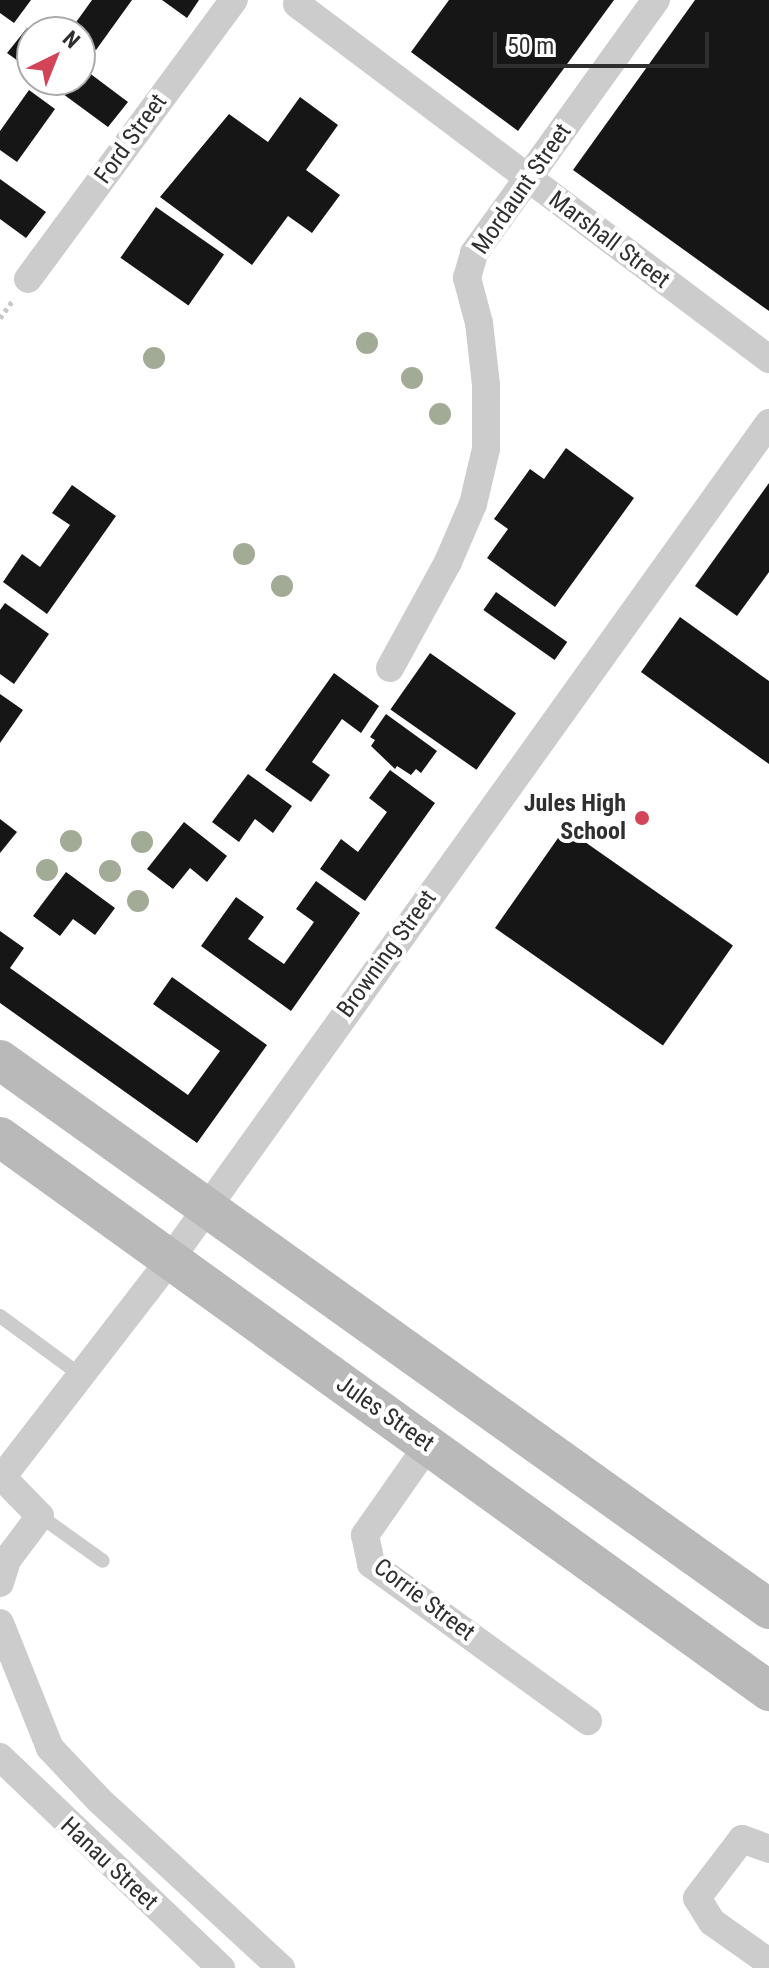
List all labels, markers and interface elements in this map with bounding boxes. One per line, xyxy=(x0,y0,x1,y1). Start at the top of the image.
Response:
north arrow xyxy=(16,16,96,96)
scale bar xyxy=(497,16,713,66)
text: N xyxy=(58,26,85,53)
text: 50 m xyxy=(507,32,554,60)
street label: Ford Street xyxy=(89,88,173,190)
street label: Mordaunt Street xyxy=(466,118,578,260)
street label: Marshall Street xyxy=(543,185,675,295)
place label: Jules High School xyxy=(524,790,626,846)
marker: Jules High School xyxy=(633,809,651,827)
street label: Browning Street xyxy=(331,885,443,1023)
street label: Jules Street xyxy=(331,1370,439,1458)
street label: Corrie Street xyxy=(368,1553,480,1647)
street label: Hanau Street xyxy=(54,1812,164,1916)

